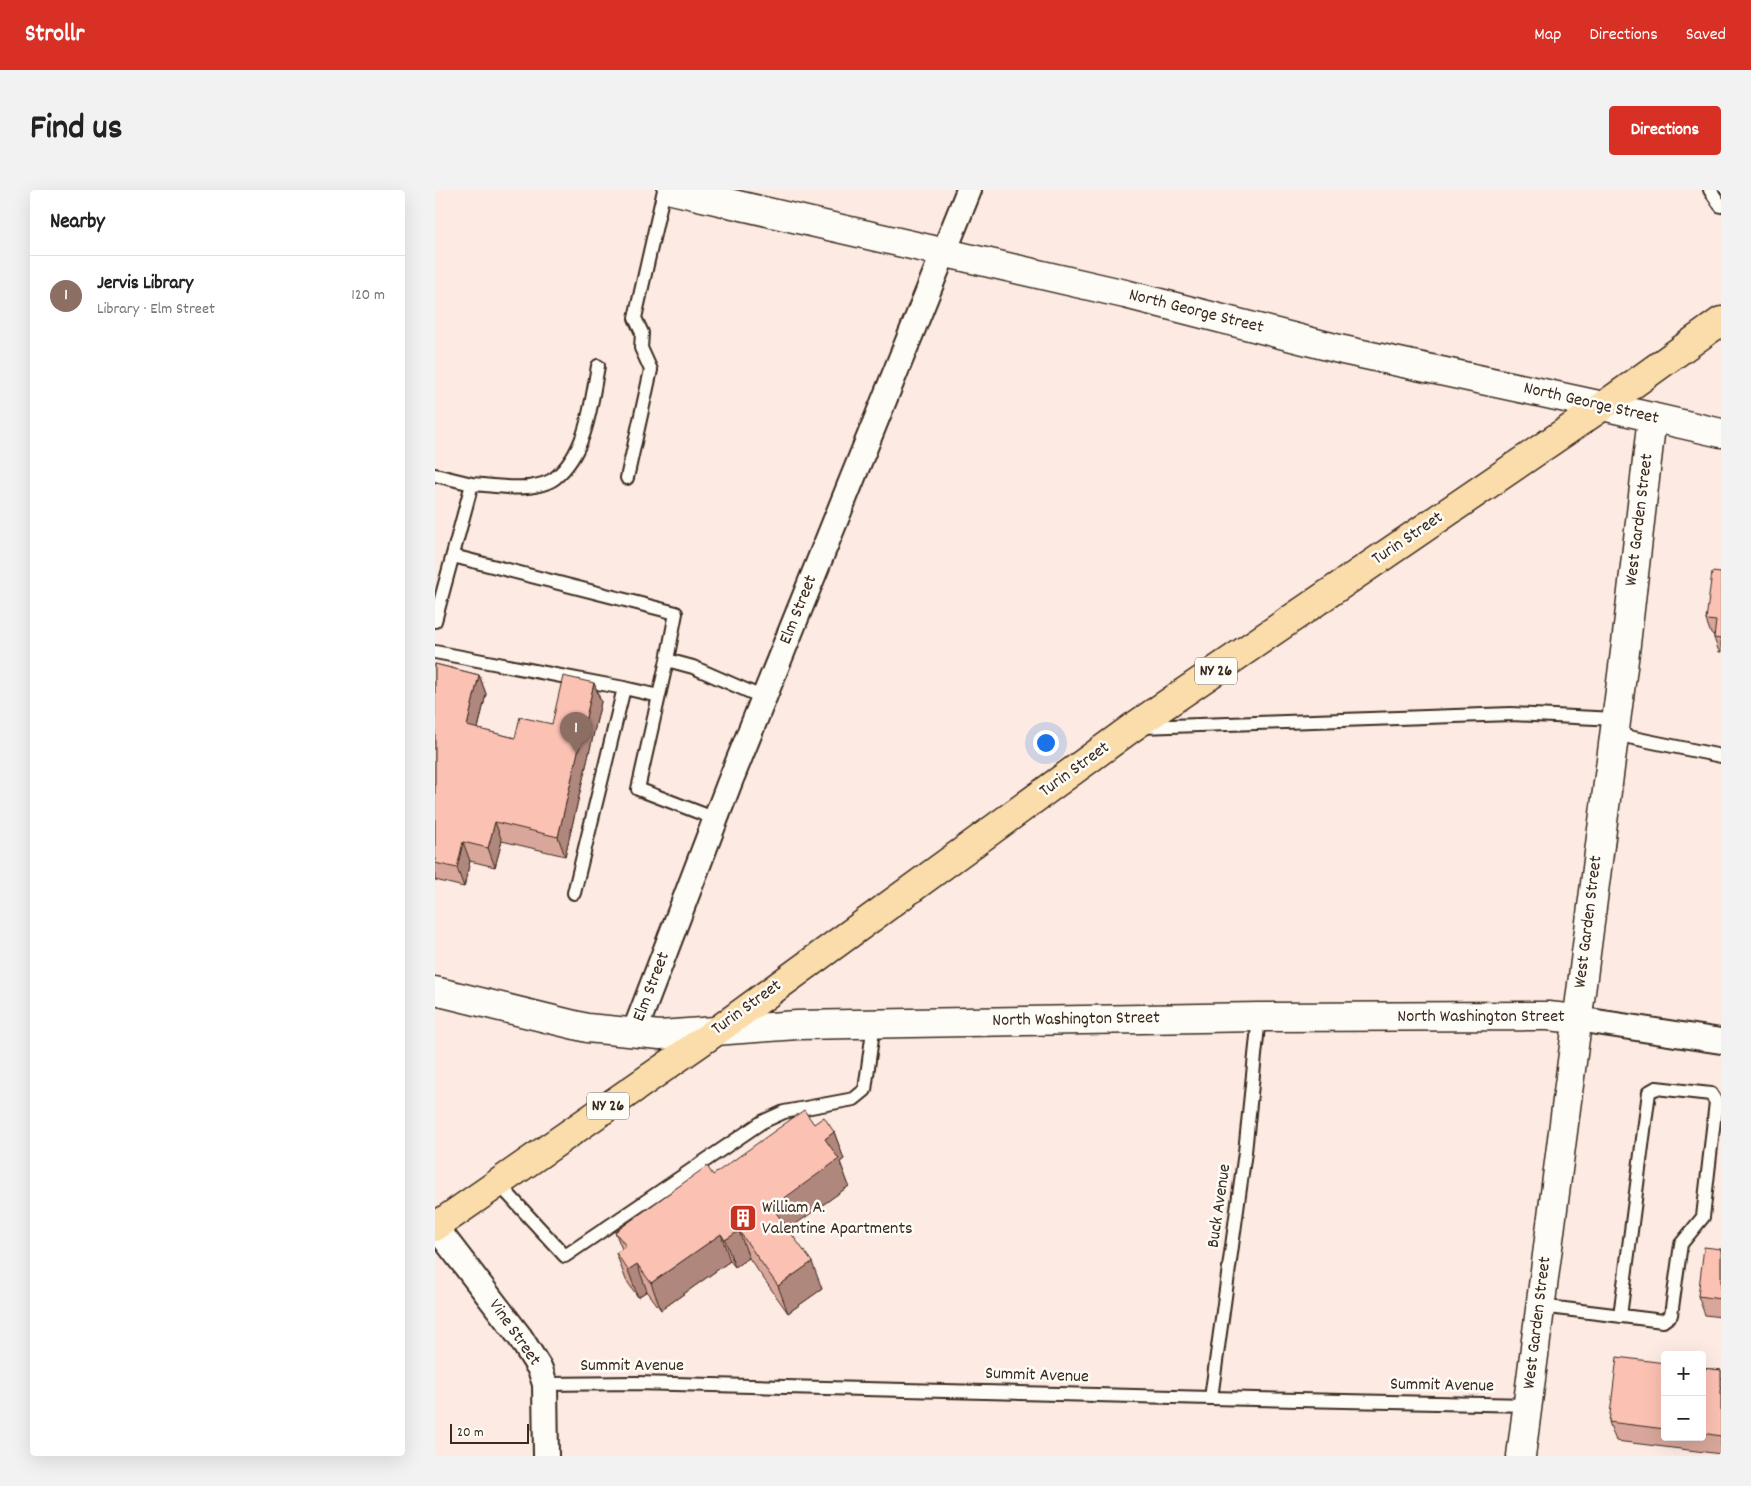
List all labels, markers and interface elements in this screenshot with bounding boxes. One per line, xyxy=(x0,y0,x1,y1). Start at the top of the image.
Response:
text: Strollr xyxy=(25,18,84,52)
text: Map xyxy=(1534,23,1561,48)
text: Directions xyxy=(1589,23,1658,48)
text: Saved xyxy=(1686,23,1726,48)
text: Find us xyxy=(30,105,122,155)
button: Directions xyxy=(1609,106,1721,155)
text: Nearby xyxy=(50,208,105,238)
text: Jervis Library xyxy=(97,271,193,298)
street label: North George Street xyxy=(1126,283,1266,341)
text: 1 xyxy=(64,284,68,307)
text: 120 m xyxy=(351,284,385,307)
text: Library · Elm Street xyxy=(97,298,215,321)
street label: North George Street xyxy=(1521,376,1661,432)
street label: West Garden Street xyxy=(1619,452,1661,588)
street label: Turin Street xyxy=(1367,506,1449,572)
street label: Elm Street xyxy=(774,571,824,648)
road number: NY 26 xyxy=(1195,658,1237,684)
pin: 1 xyxy=(560,712,592,753)
your location xyxy=(1033,730,1059,756)
street label: Turin Street xyxy=(1035,736,1115,804)
street label: West Garden Street xyxy=(1568,854,1610,990)
street label: Elm Street xyxy=(627,948,677,1025)
street label: Turin Street xyxy=(707,974,787,1042)
street label: North Washington Street xyxy=(1397,1005,1565,1030)
street label: North Washington Street xyxy=(992,1006,1160,1034)
road number: NY 26 xyxy=(587,1092,629,1119)
street label: Buck Avenue xyxy=(1202,1162,1238,1249)
place label: William A. Valentine Apartments xyxy=(762,1196,913,1242)
building icon: William A. Valentine Apartments xyxy=(728,1203,758,1233)
street label: West Garden Street xyxy=(1517,1255,1559,1391)
street label: Vine Street xyxy=(482,1295,546,1372)
map controls xyxy=(1661,1351,1706,1441)
button: + xyxy=(1661,1351,1706,1396)
street label: Summit Avenue xyxy=(580,1354,684,1379)
street label: Summit Avenue xyxy=(985,1362,1089,1390)
street label: Summit Avenue xyxy=(1390,1373,1494,1399)
button: − xyxy=(1661,1396,1706,1441)
scale bar xyxy=(450,1421,529,1444)
text: 20 m xyxy=(457,1423,484,1443)

